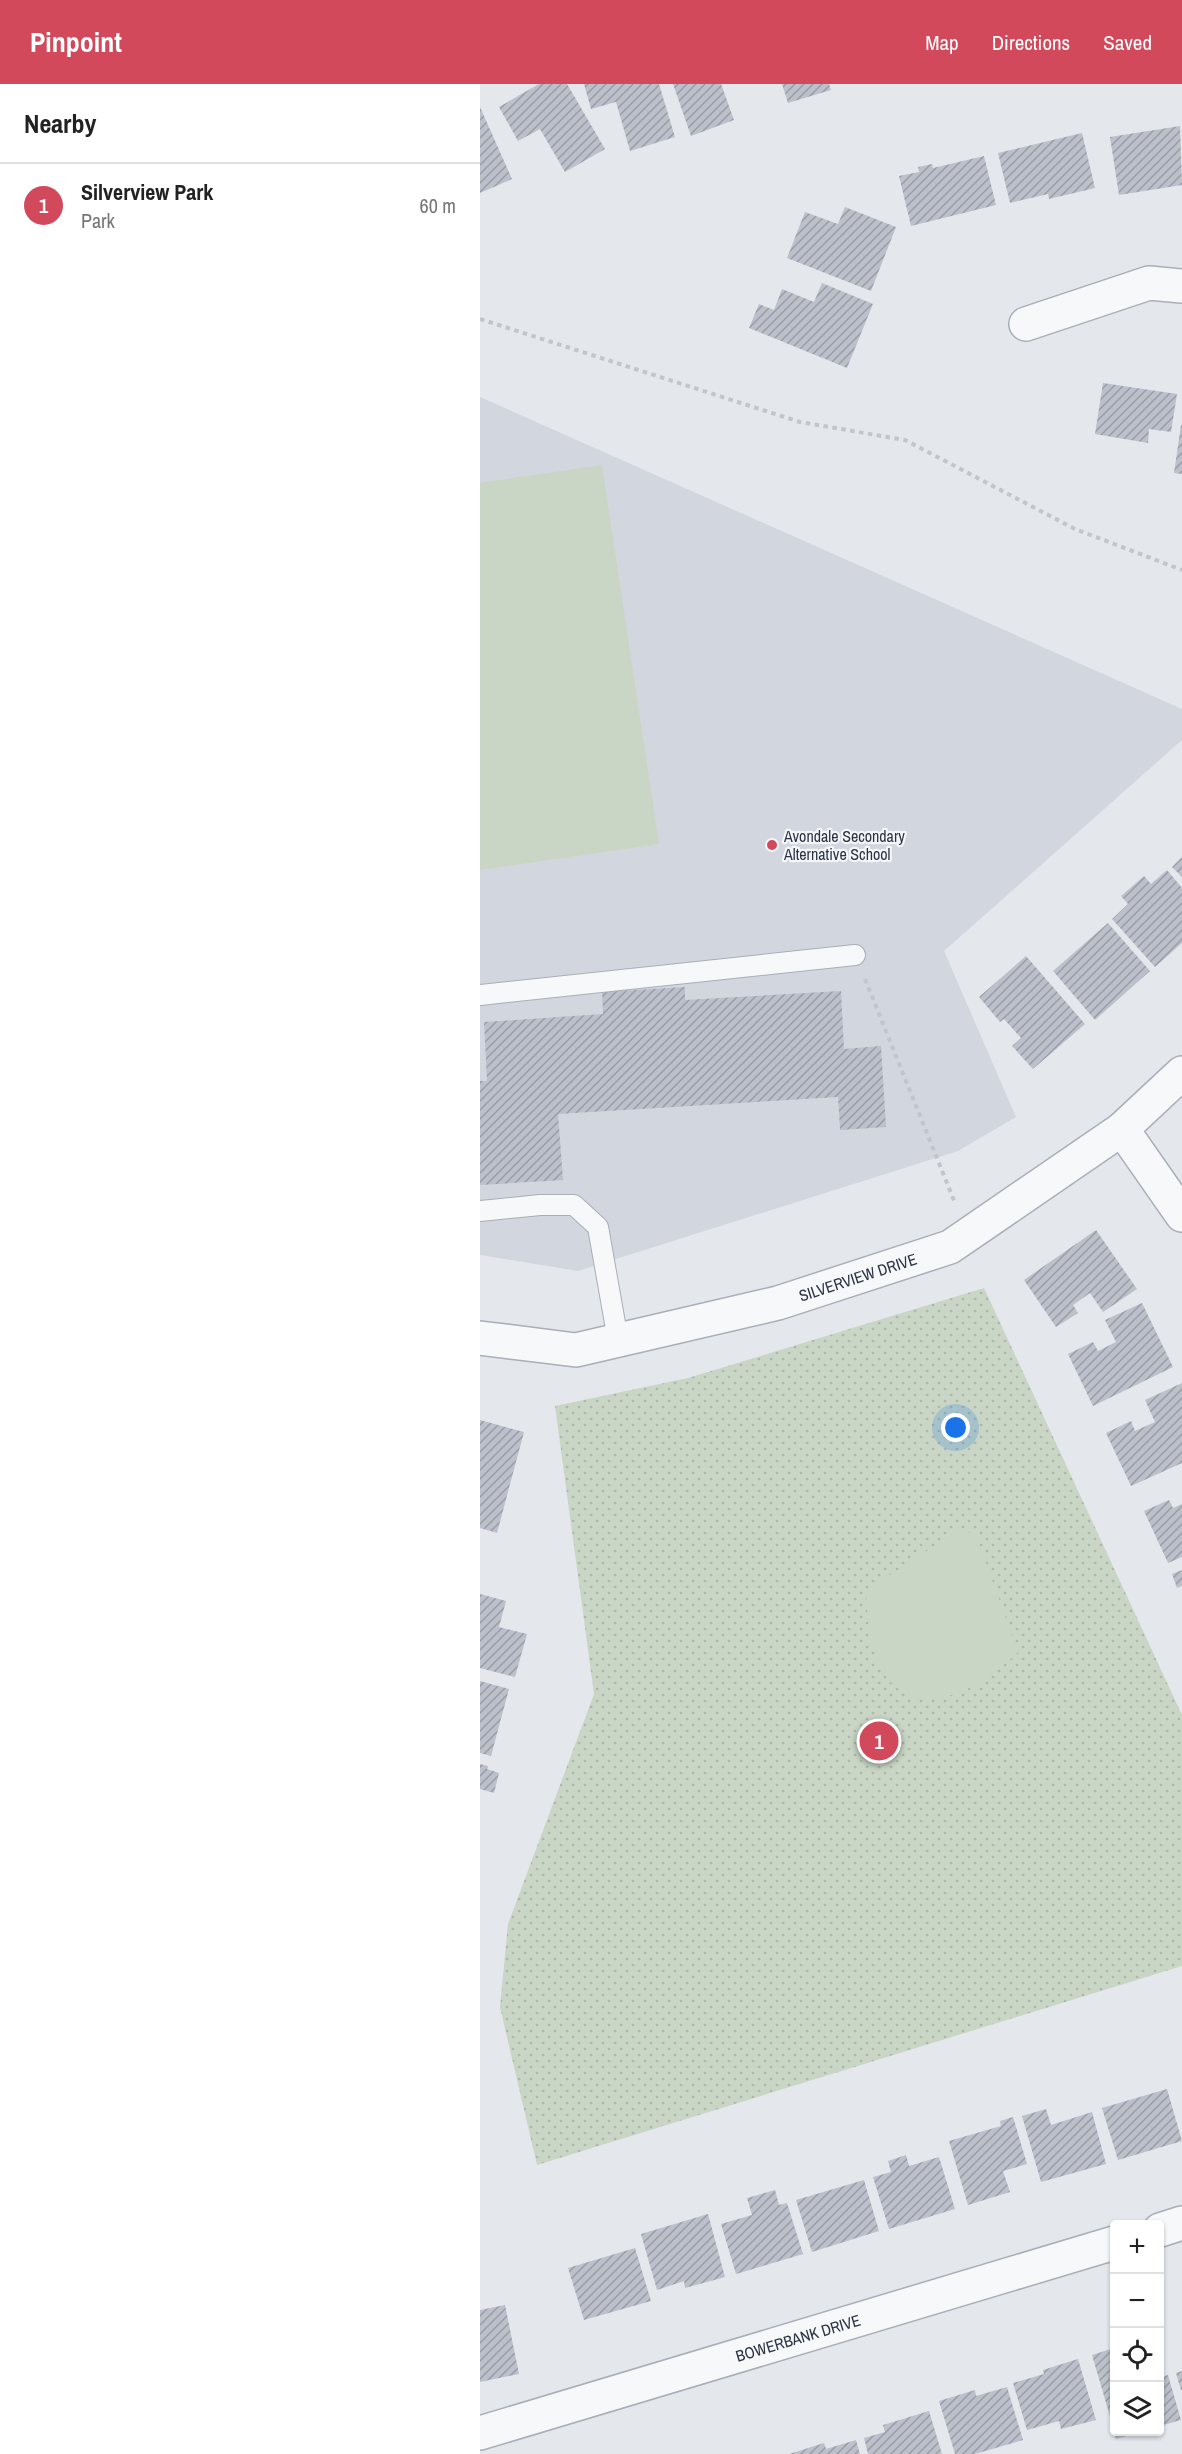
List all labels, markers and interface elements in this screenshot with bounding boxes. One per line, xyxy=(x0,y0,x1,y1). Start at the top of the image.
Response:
text: Pinpoint xyxy=(30,23,122,61)
text: Map xyxy=(925,28,959,57)
text: Directions xyxy=(992,28,1070,57)
text: Saved xyxy=(1103,28,1152,57)
text: Nearby xyxy=(24,106,96,141)
text: Silverview Park xyxy=(81,177,213,207)
text: 1 xyxy=(39,192,48,219)
text: 60 m xyxy=(420,192,456,219)
text: Park xyxy=(81,207,115,234)
place label: Avondale Secondary Alternative School xyxy=(783,825,905,865)
marker: Avondale Secondary Alternative School xyxy=(765,838,779,852)
street label: SILVERVIEW DRIVE xyxy=(796,1248,920,1307)
your location xyxy=(941,1413,970,1442)
pin: 1 xyxy=(860,1718,898,1764)
map controls xyxy=(1110,2220,1164,2436)
button: + xyxy=(1110,2220,1164,2274)
button: − xyxy=(1110,2274,1164,2328)
street label: BOWERBANK DRIVE xyxy=(733,2309,863,2367)
button: locate xyxy=(1110,2328,1164,2382)
button: layers xyxy=(1110,2382,1164,2436)

